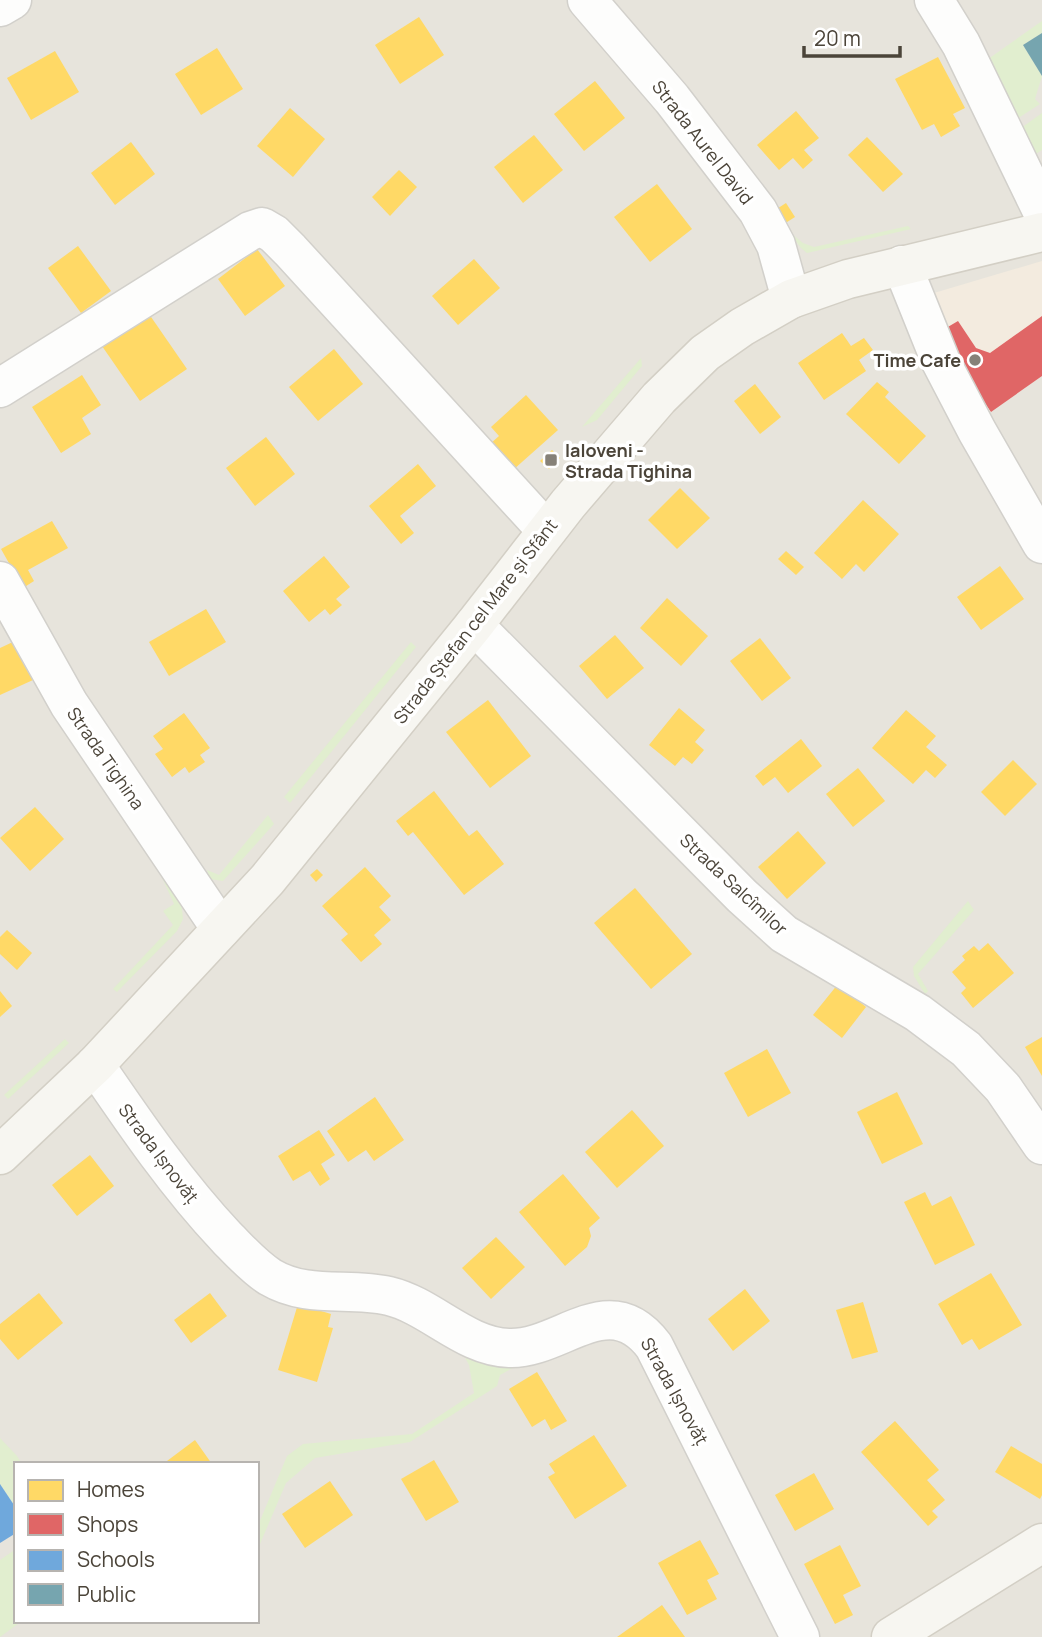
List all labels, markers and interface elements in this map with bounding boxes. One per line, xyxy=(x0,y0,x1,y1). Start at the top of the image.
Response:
scale bar xyxy=(804,14,900,58)
text: 20 m xyxy=(814,24,861,52)
street label: Strada Aurel David xyxy=(647,75,759,209)
place label: Time Cafe xyxy=(874,348,961,372)
marker: Time Cafe xyxy=(967,352,983,368)
place label: Ialoveni - Strada Tighina xyxy=(565,438,692,483)
marker: Ialoveni - Strada Tighina xyxy=(543,452,559,468)
street label: Strada Ștefan cel Mare și Sfânt xyxy=(388,514,562,728)
street label: Strada Tighina xyxy=(62,702,150,814)
street label: Strada Salcîmilor xyxy=(675,828,793,940)
street label: Strada Ișnovăț xyxy=(114,1098,204,1208)
street label: Strada Ișnovăț xyxy=(636,1333,714,1449)
legend xyxy=(14,1462,259,1623)
text: Homes xyxy=(77,1475,145,1503)
text: Shops xyxy=(77,1510,138,1538)
text: Schools xyxy=(77,1545,155,1573)
text: Public xyxy=(77,1580,136,1608)

